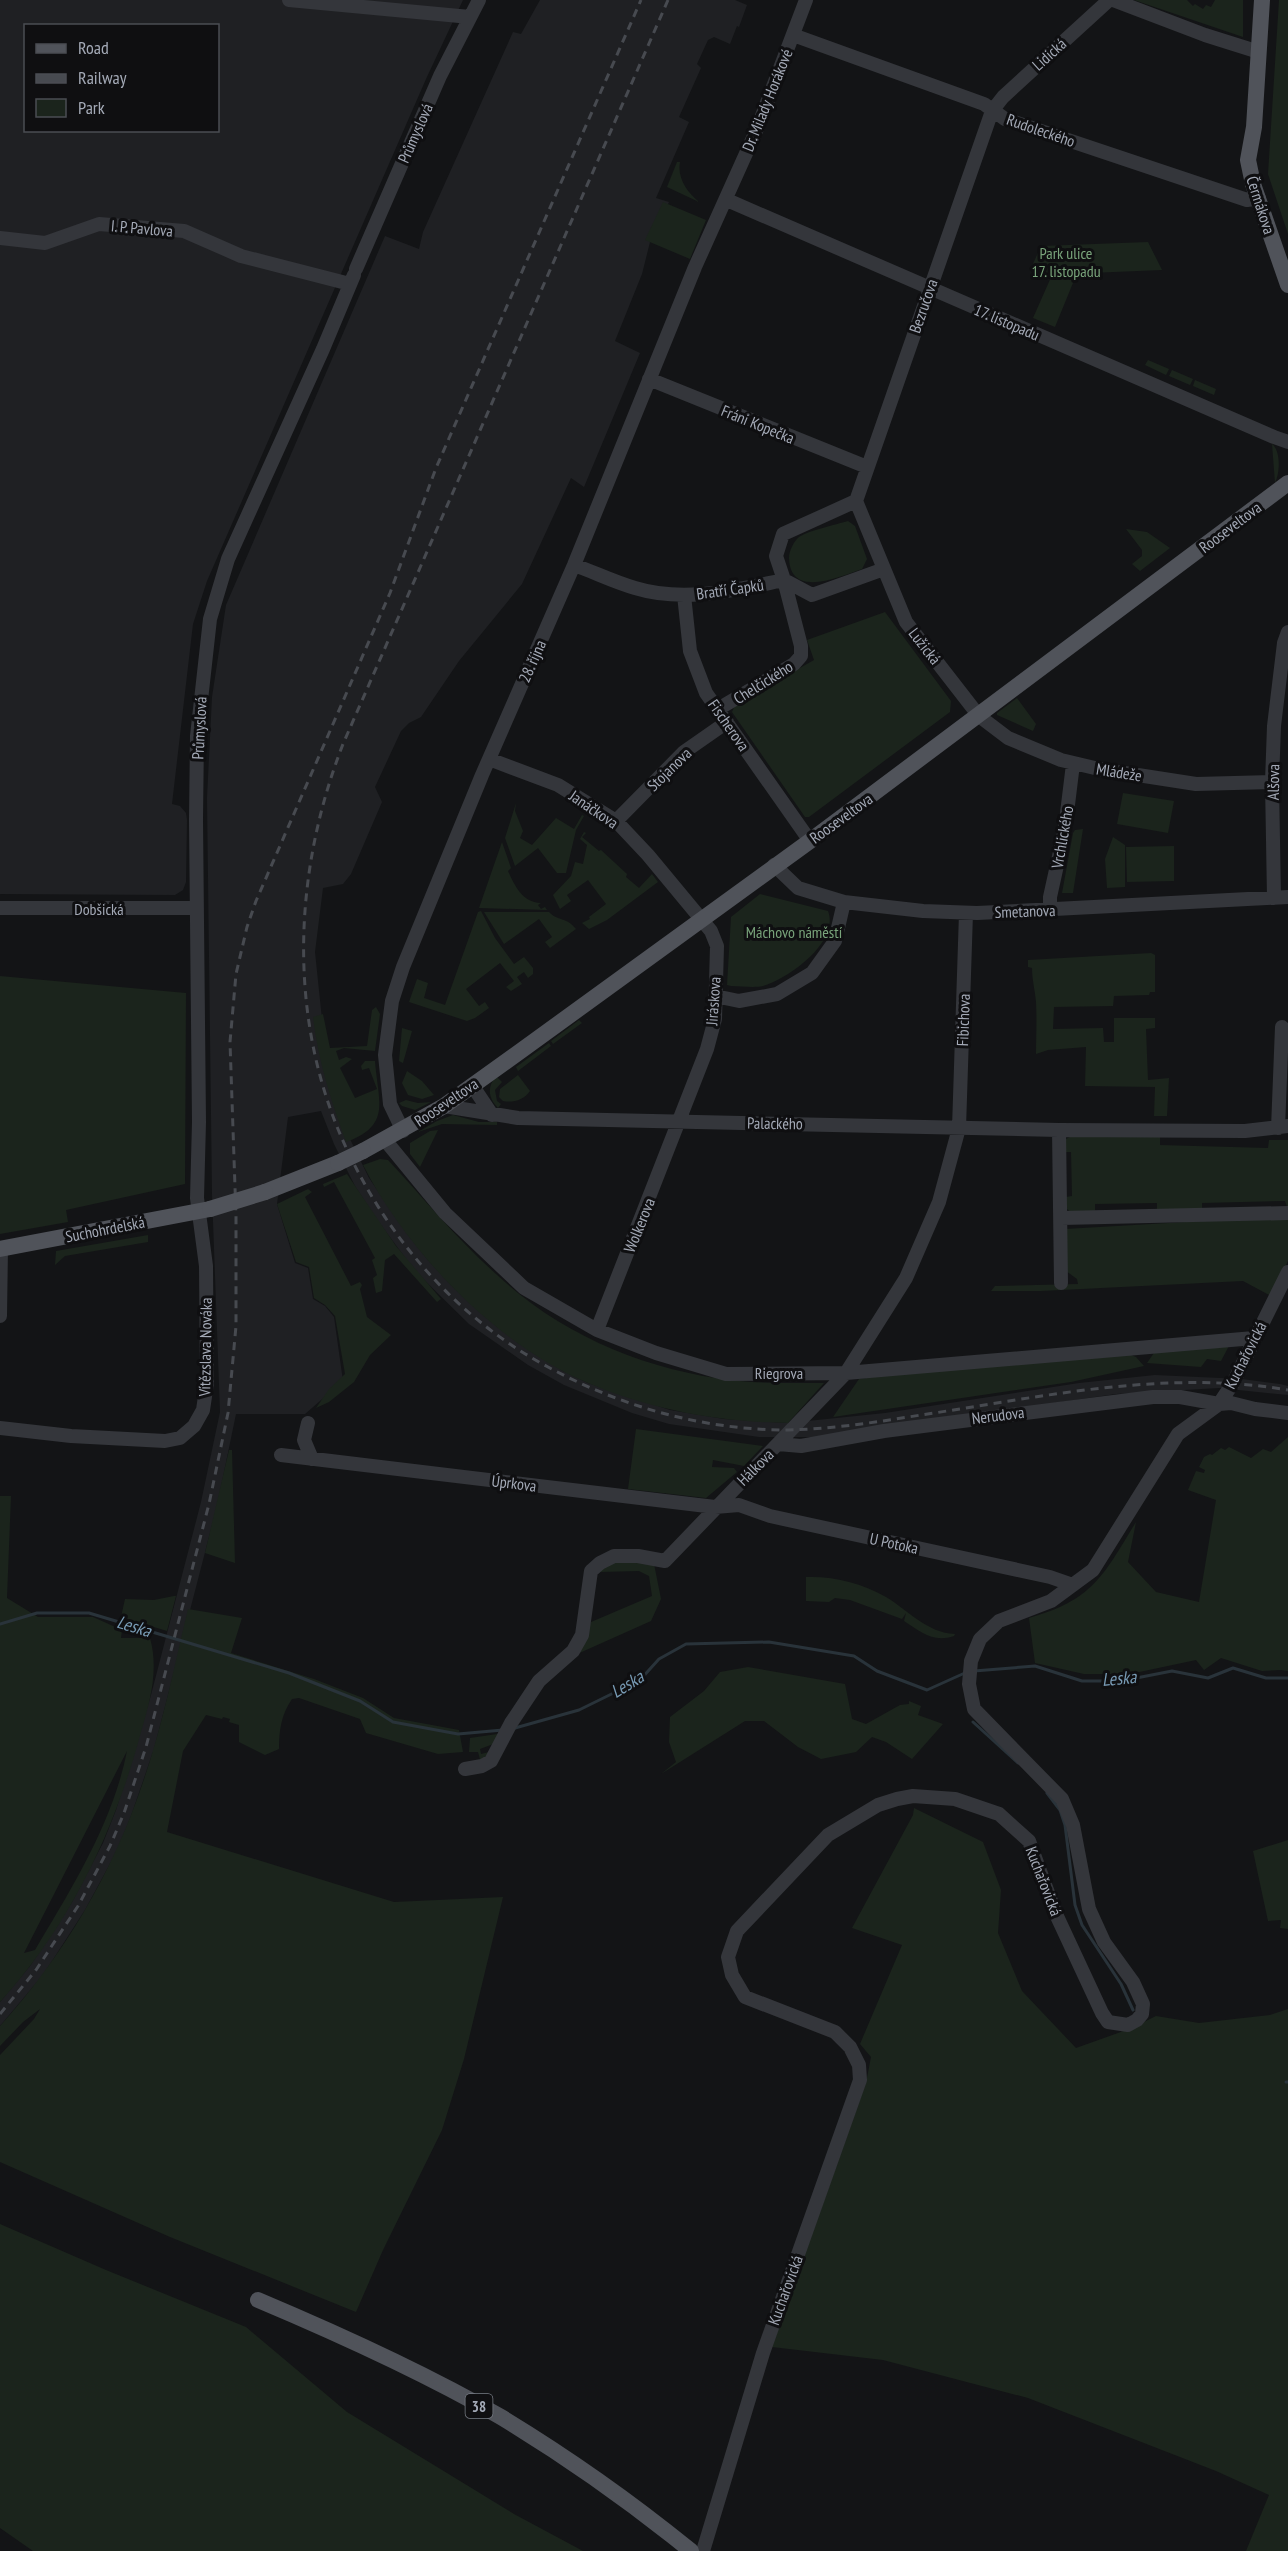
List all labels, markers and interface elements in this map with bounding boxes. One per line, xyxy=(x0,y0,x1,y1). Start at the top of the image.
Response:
legend xyxy=(24,24,219,132)
street label: Lidická xyxy=(1028,34,1070,74)
text: Road xyxy=(78,36,109,59)
street label: Dr. Milady Horákové xyxy=(737,46,797,154)
text: Railway xyxy=(78,66,127,89)
text: Park xyxy=(78,96,105,119)
street label: Průmyslová xyxy=(393,100,437,166)
street label: Rudoleckého xyxy=(1004,109,1078,151)
street label: Čermákova xyxy=(1242,173,1280,237)
street label: I. P. Pavlova xyxy=(110,215,174,241)
park label: Park ulice 17. listopadu xyxy=(1031,243,1101,281)
street label: Bezručova xyxy=(904,276,942,336)
street label: 17. listopadu xyxy=(971,299,1043,345)
street label: Fráni Kopečka xyxy=(718,400,798,448)
street label: Rooseveltova xyxy=(1195,497,1265,557)
street label: Bratří Čapků xyxy=(695,574,765,604)
street label: Lužická xyxy=(905,624,945,668)
street label: 28. října xyxy=(514,637,550,685)
street label: Chelčického xyxy=(730,656,796,708)
street label: Fischerova xyxy=(704,695,754,755)
street label: Průmyslová xyxy=(187,696,211,760)
street label: Stojanova xyxy=(643,743,695,795)
street label: Mládeže xyxy=(1095,759,1143,785)
street label: Alšova xyxy=(1263,764,1283,800)
street label: Janáčkova xyxy=(565,785,622,833)
street label: Rooseveltova xyxy=(806,789,876,847)
street label: Vrchlického xyxy=(1046,804,1077,871)
street label: Dobšická xyxy=(74,899,124,919)
street label: Smetanova xyxy=(994,900,1056,922)
park label: Máchovo náměstí xyxy=(746,922,843,942)
street label: Jiráskova xyxy=(701,976,725,1027)
street label: Fibichova xyxy=(952,993,974,1047)
street label: Rooseveltova xyxy=(410,1073,482,1131)
street label: Palackého xyxy=(747,1113,803,1133)
street label: Wolkerova xyxy=(619,1195,659,1255)
street label: Suchohrdelská xyxy=(64,1212,146,1246)
street label: Vítězslava Nováka xyxy=(194,1297,216,1398)
street label: Kuchařovická xyxy=(1220,1318,1270,1392)
street label: Riegrova xyxy=(755,1363,803,1383)
street label: Nerudova xyxy=(971,1402,1025,1428)
street label: Hálkova xyxy=(732,1444,778,1490)
street label: Úprkova xyxy=(490,1470,538,1496)
street label: U Potoka xyxy=(868,1528,920,1558)
water label: Leska xyxy=(114,1610,155,1642)
water label: Leska xyxy=(606,1665,648,1703)
water label: Leska xyxy=(1101,1665,1138,1691)
street label: Kuchařovická xyxy=(1022,1843,1066,1919)
street label: Kuchařovická xyxy=(763,2252,807,2328)
road number: 38 xyxy=(466,2394,492,2418)

